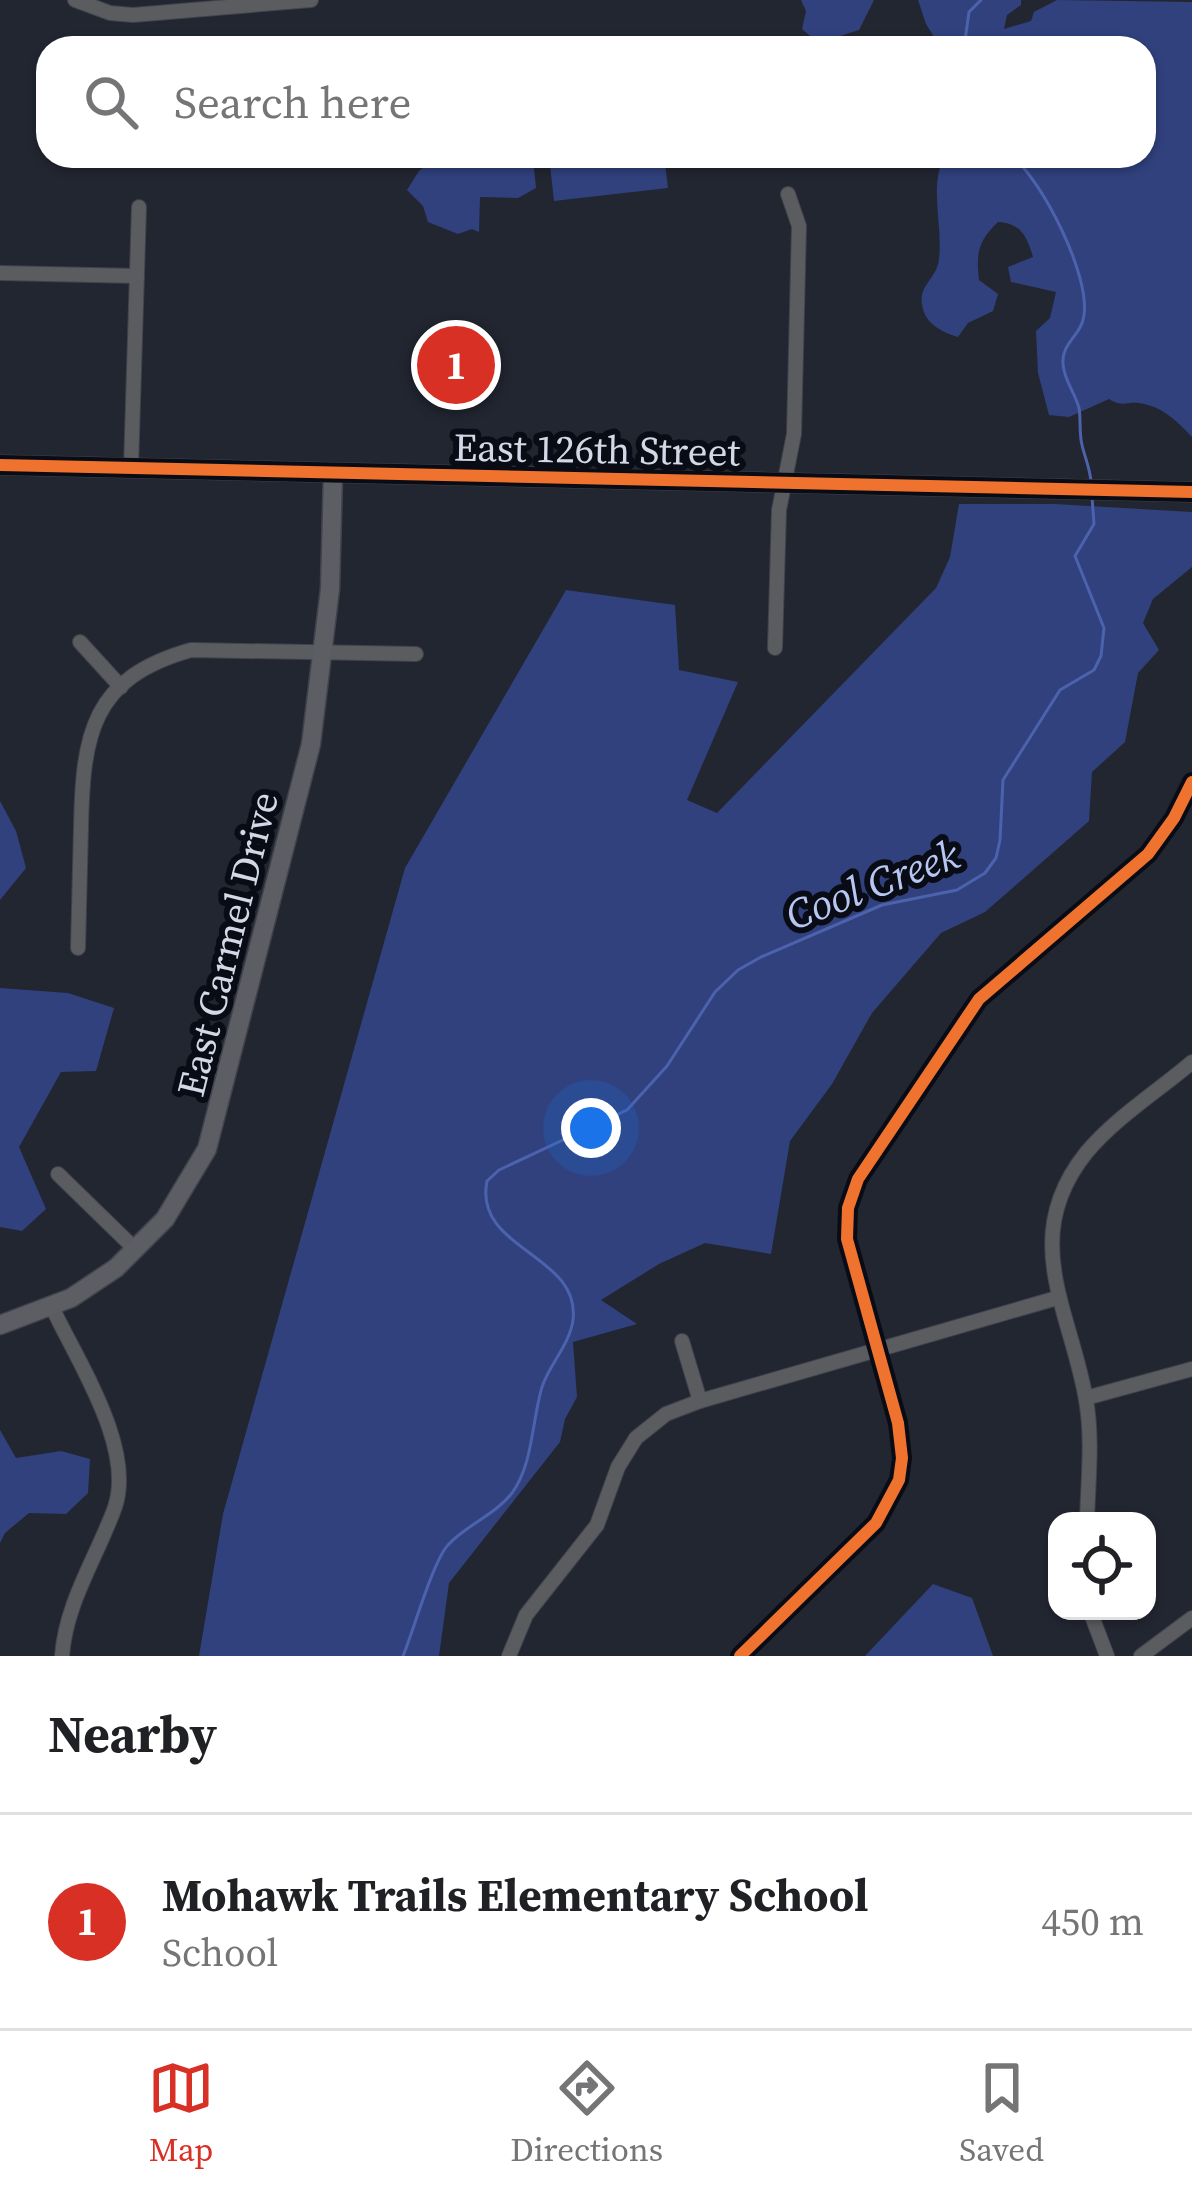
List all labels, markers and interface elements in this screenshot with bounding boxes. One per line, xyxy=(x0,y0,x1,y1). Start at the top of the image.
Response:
search box xyxy=(36,36,1156,168)
icon: search xyxy=(78,69,144,135)
text: Search here xyxy=(174,71,411,133)
pin: 1 xyxy=(417,320,495,410)
street label: East 126th Street xyxy=(453,421,741,479)
street label: East Carmel Drive xyxy=(164,786,291,1102)
water label: Cool Creek xyxy=(777,824,967,944)
your location xyxy=(561,1098,621,1158)
map controls xyxy=(1048,1512,1156,1620)
button: locate xyxy=(1048,1512,1156,1620)
text: Nearby xyxy=(48,1699,217,1769)
text: Mohawk Trails Elementary School xyxy=(162,1864,868,1926)
text: 1 xyxy=(76,1895,98,1948)
text: 450 m xyxy=(1041,1895,1144,1948)
text: School xyxy=(162,1926,278,1979)
tab: Map xyxy=(148,2055,214,2172)
tab: Directions xyxy=(510,2055,663,2172)
tab: Saved xyxy=(959,2055,1044,2172)

